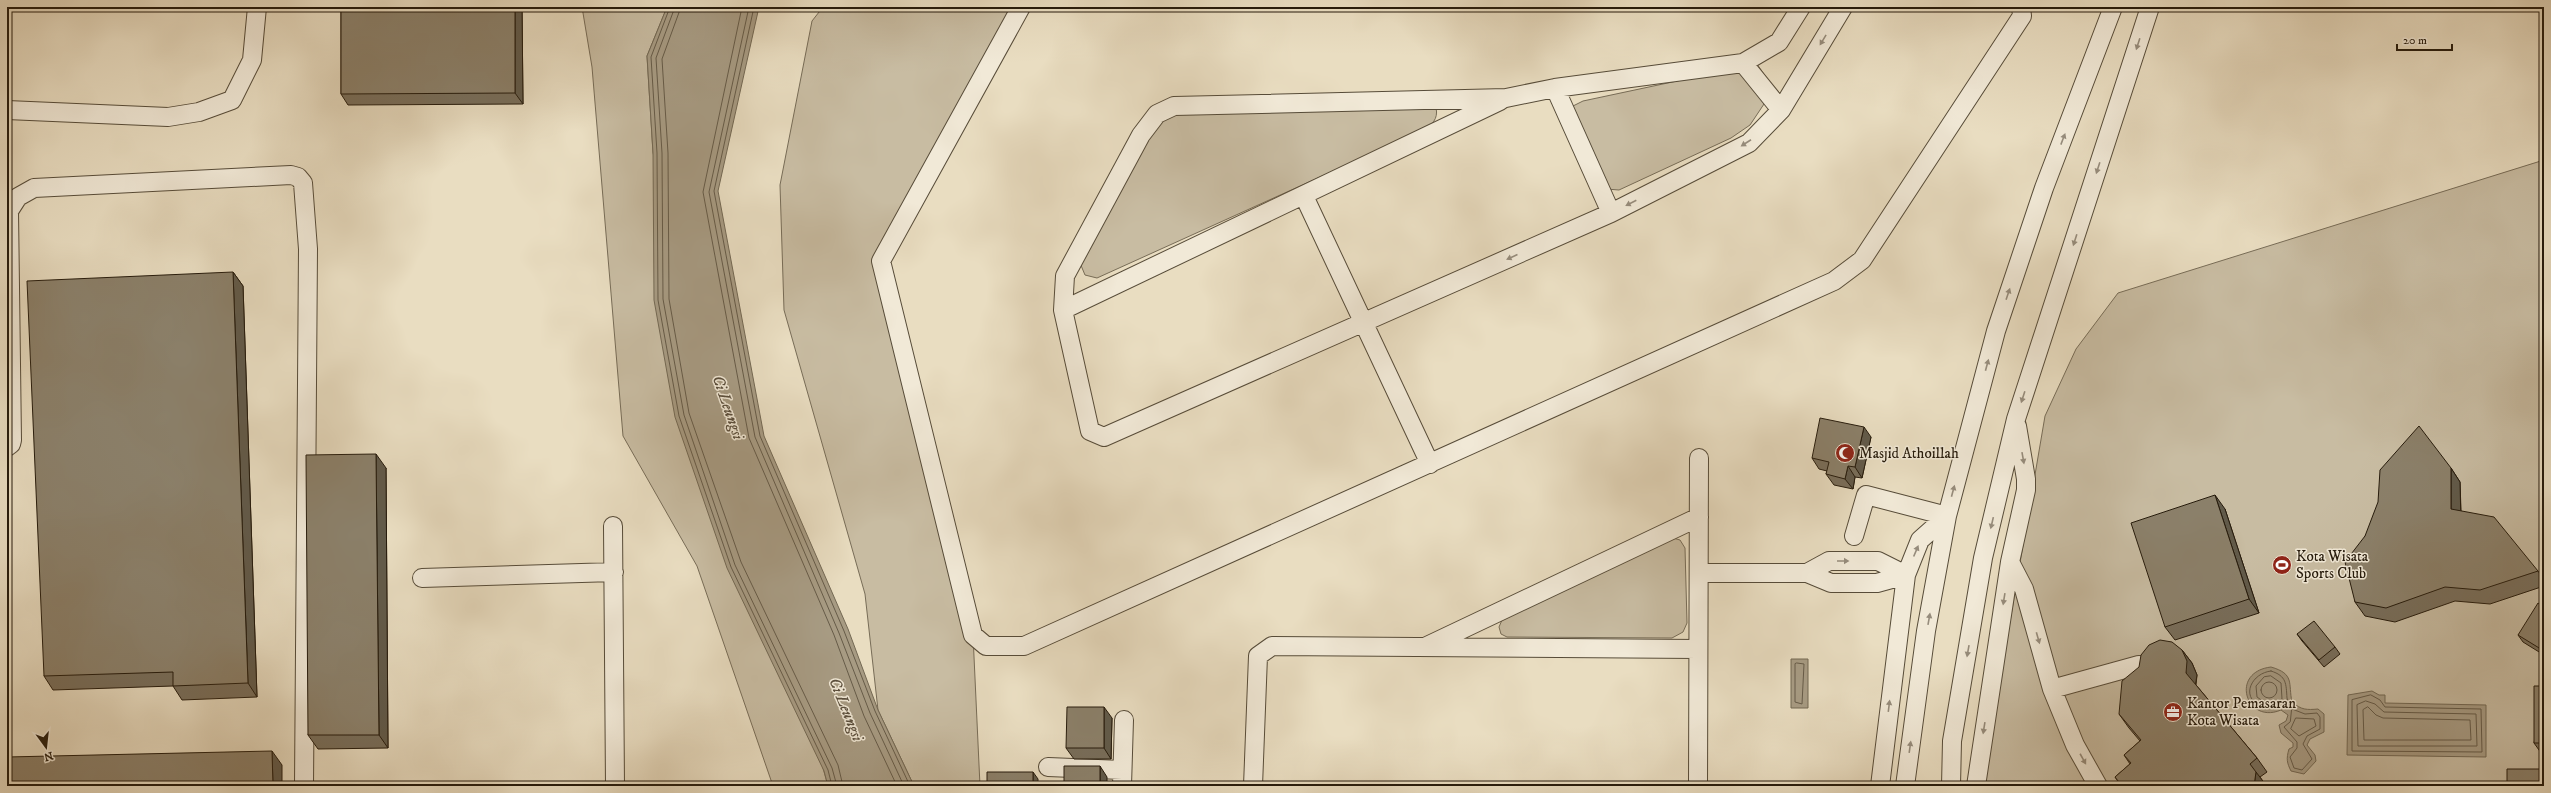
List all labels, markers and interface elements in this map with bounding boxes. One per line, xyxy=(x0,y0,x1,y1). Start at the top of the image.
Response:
scale bar xyxy=(2397,26,2452,52)
text: 20 m xyxy=(2403,33,2427,48)
one-way arrow xyxy=(1819,35,1827,45)
one-way arrow xyxy=(2135,38,2141,50)
one-way arrow xyxy=(2061,132,2067,144)
one-way arrow xyxy=(1740,140,1752,147)
one-way arrow xyxy=(2095,162,2101,174)
one-way arrow xyxy=(1625,200,1636,206)
one-way arrow xyxy=(2071,234,2077,246)
one-way arrow xyxy=(1507,254,1518,260)
one-way arrow xyxy=(2006,288,2012,300)
one-way arrow xyxy=(1984,359,1990,372)
water label: Ci Leungsi xyxy=(708,373,749,443)
one-way arrow xyxy=(2020,391,2026,403)
mosque icon: Masjid Athoillah xyxy=(1834,442,1856,464)
place label: Masjid Athoillah xyxy=(1859,444,1959,463)
one-way arrow xyxy=(2020,452,2026,464)
one-way arrow xyxy=(1950,485,1956,497)
one-way arrow xyxy=(1988,517,1994,529)
one-way arrow xyxy=(1913,545,1919,556)
place label: Kota Wisata Sports Club xyxy=(2296,547,2369,583)
sports icon: Kota Wisata Sports Club xyxy=(2271,554,2293,576)
one-way arrow xyxy=(1837,558,1850,564)
one-way arrow xyxy=(2001,593,2007,605)
one-way arrow xyxy=(1926,613,1932,625)
one-way arrow xyxy=(2035,632,2041,644)
one-way arrow xyxy=(1965,644,1971,657)
water label: Ci Leungsi xyxy=(824,675,868,745)
place label: Kantor Pemasaran Kota Wisata xyxy=(2187,694,2296,730)
one-way arrow xyxy=(1886,700,1892,712)
office icon: Kantor Pemasaran Kota Wisata xyxy=(2162,701,2184,723)
one-way arrow xyxy=(1981,722,1987,734)
north arrow xyxy=(26,727,66,767)
one-way arrow xyxy=(1907,741,1913,753)
text: N xyxy=(42,748,55,764)
one-way arrow xyxy=(2080,753,2086,765)

